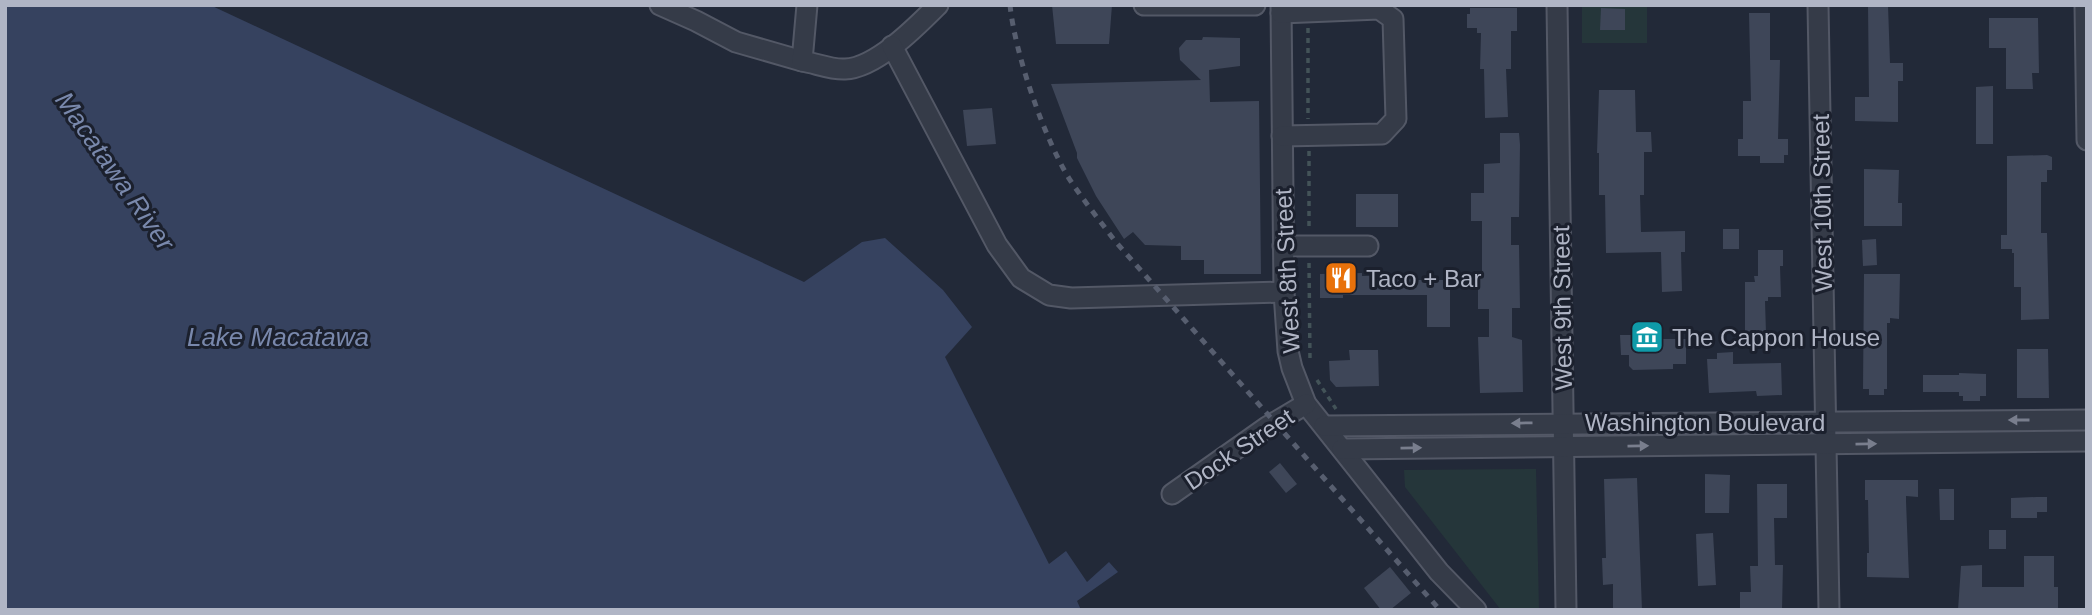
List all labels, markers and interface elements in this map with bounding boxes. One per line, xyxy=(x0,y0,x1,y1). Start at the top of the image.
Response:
water label: Macatawa River xyxy=(49,86,182,257)
street label: West 10th Street xyxy=(1807,113,1837,292)
street label: West 8th Street xyxy=(1269,188,1305,354)
street label: West 9th Street xyxy=(1547,225,1577,391)
restaurant icon: Taco + Bar xyxy=(1322,259,1360,297)
place label: Taco + Bar xyxy=(1366,265,1481,292)
museum icon: The Cappon House xyxy=(1628,318,1666,356)
water label: Lake Macatawa xyxy=(187,322,369,352)
place label: The Cappon House xyxy=(1672,324,1880,351)
street label: Dock Street xyxy=(1179,403,1299,495)
street label: Washington Boulevard xyxy=(1585,409,1825,436)
one-way arrow xyxy=(2007,414,2029,426)
one-way arrow xyxy=(1510,418,1532,429)
one-way arrow xyxy=(1855,438,1877,450)
one-way arrow xyxy=(1627,440,1649,452)
one-way arrow xyxy=(1400,442,1422,454)

